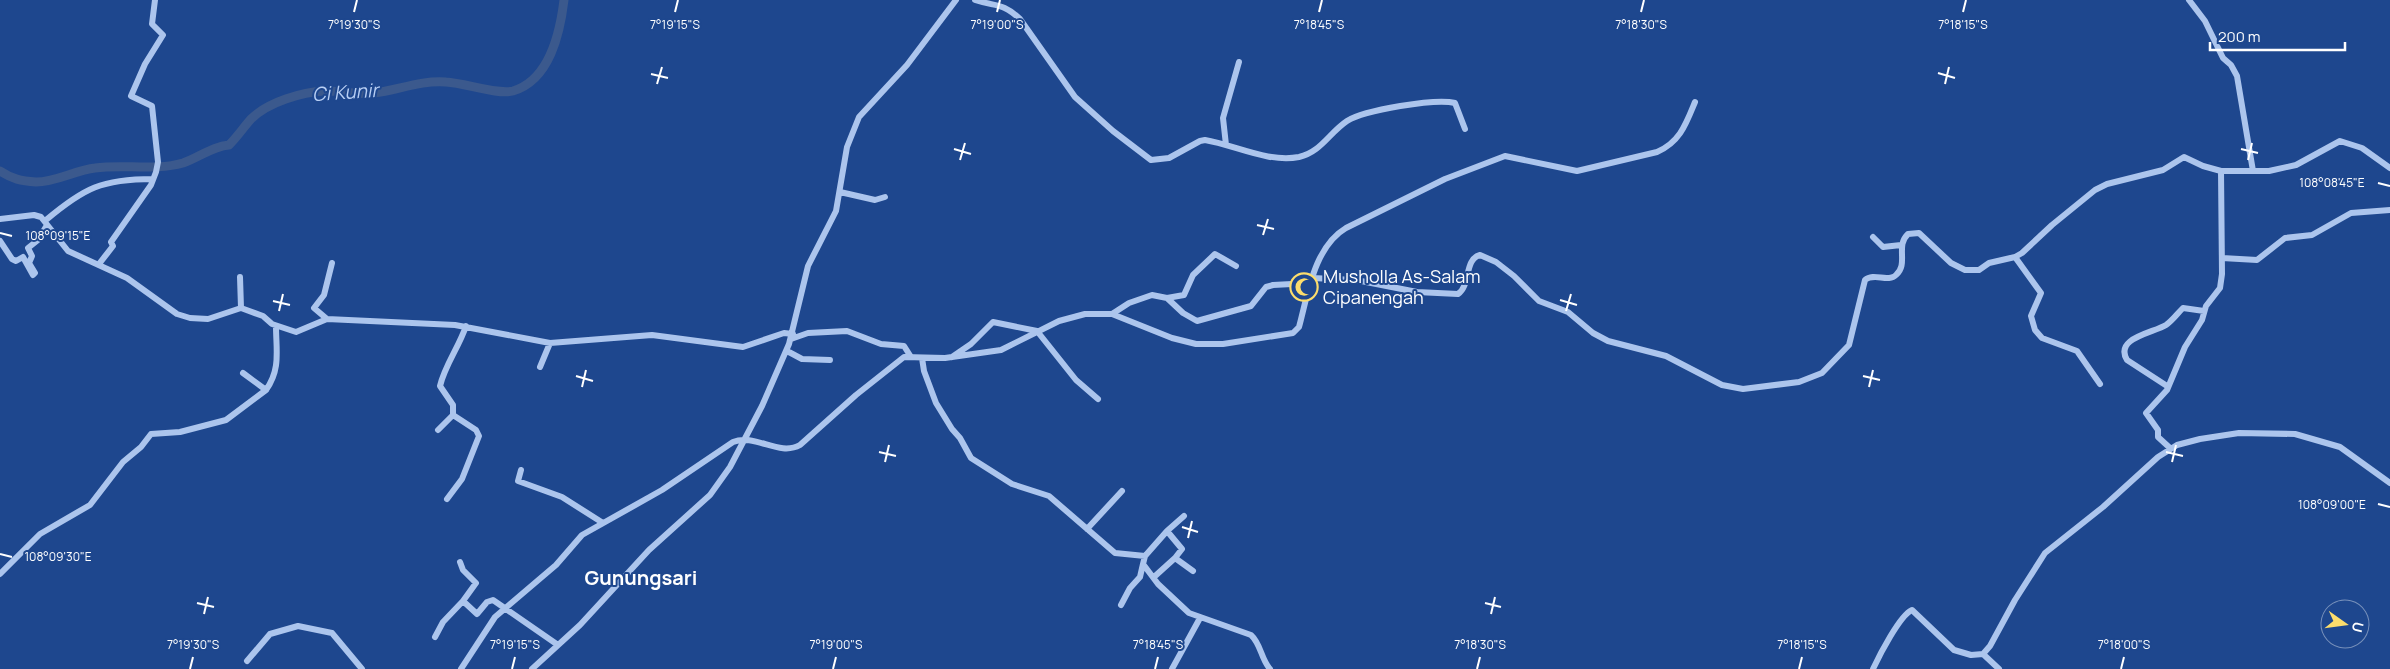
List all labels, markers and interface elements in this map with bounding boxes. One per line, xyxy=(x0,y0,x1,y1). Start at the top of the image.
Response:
text: 7°19'30"S xyxy=(328,16,380,33)
text: 7°19'15"S xyxy=(650,16,700,33)
text: 7°19'00"S xyxy=(971,16,1023,33)
text: 7°18'45"S xyxy=(1294,16,1344,33)
text: 7°18'30"S xyxy=(1615,16,1667,33)
text: 7°18'15"S xyxy=(1938,16,1988,33)
scale bar xyxy=(2210,20,2345,52)
text: 200 m xyxy=(2218,26,2261,47)
water label: Ci Kunir xyxy=(311,77,381,107)
text: 108°08'45"E xyxy=(2299,174,2365,191)
text: 108°09'15"E xyxy=(26,227,91,244)
place label: Musholla As-Salam Cipanengah xyxy=(1323,264,1481,309)
mosque icon: Musholla As-Salam Cipanengah xyxy=(1289,272,1319,302)
text: 108°09'00"E xyxy=(2298,496,2366,513)
text: 108°09'30"E xyxy=(24,548,92,565)
district label: Gunungsari xyxy=(585,564,697,591)
north arrow xyxy=(2320,599,2370,649)
text: U xyxy=(2348,620,2369,634)
text: 7°19'30"S xyxy=(167,636,219,653)
text: 7°19'15"S xyxy=(490,636,540,653)
text: 7°19'00"S xyxy=(810,636,862,653)
text: 7°18'45"S xyxy=(1133,636,1183,653)
text: 7°18'30"S xyxy=(1454,636,1506,653)
text: 7°18'15"S xyxy=(1777,636,1827,653)
text: 7°18'00"S xyxy=(2098,636,2150,653)

